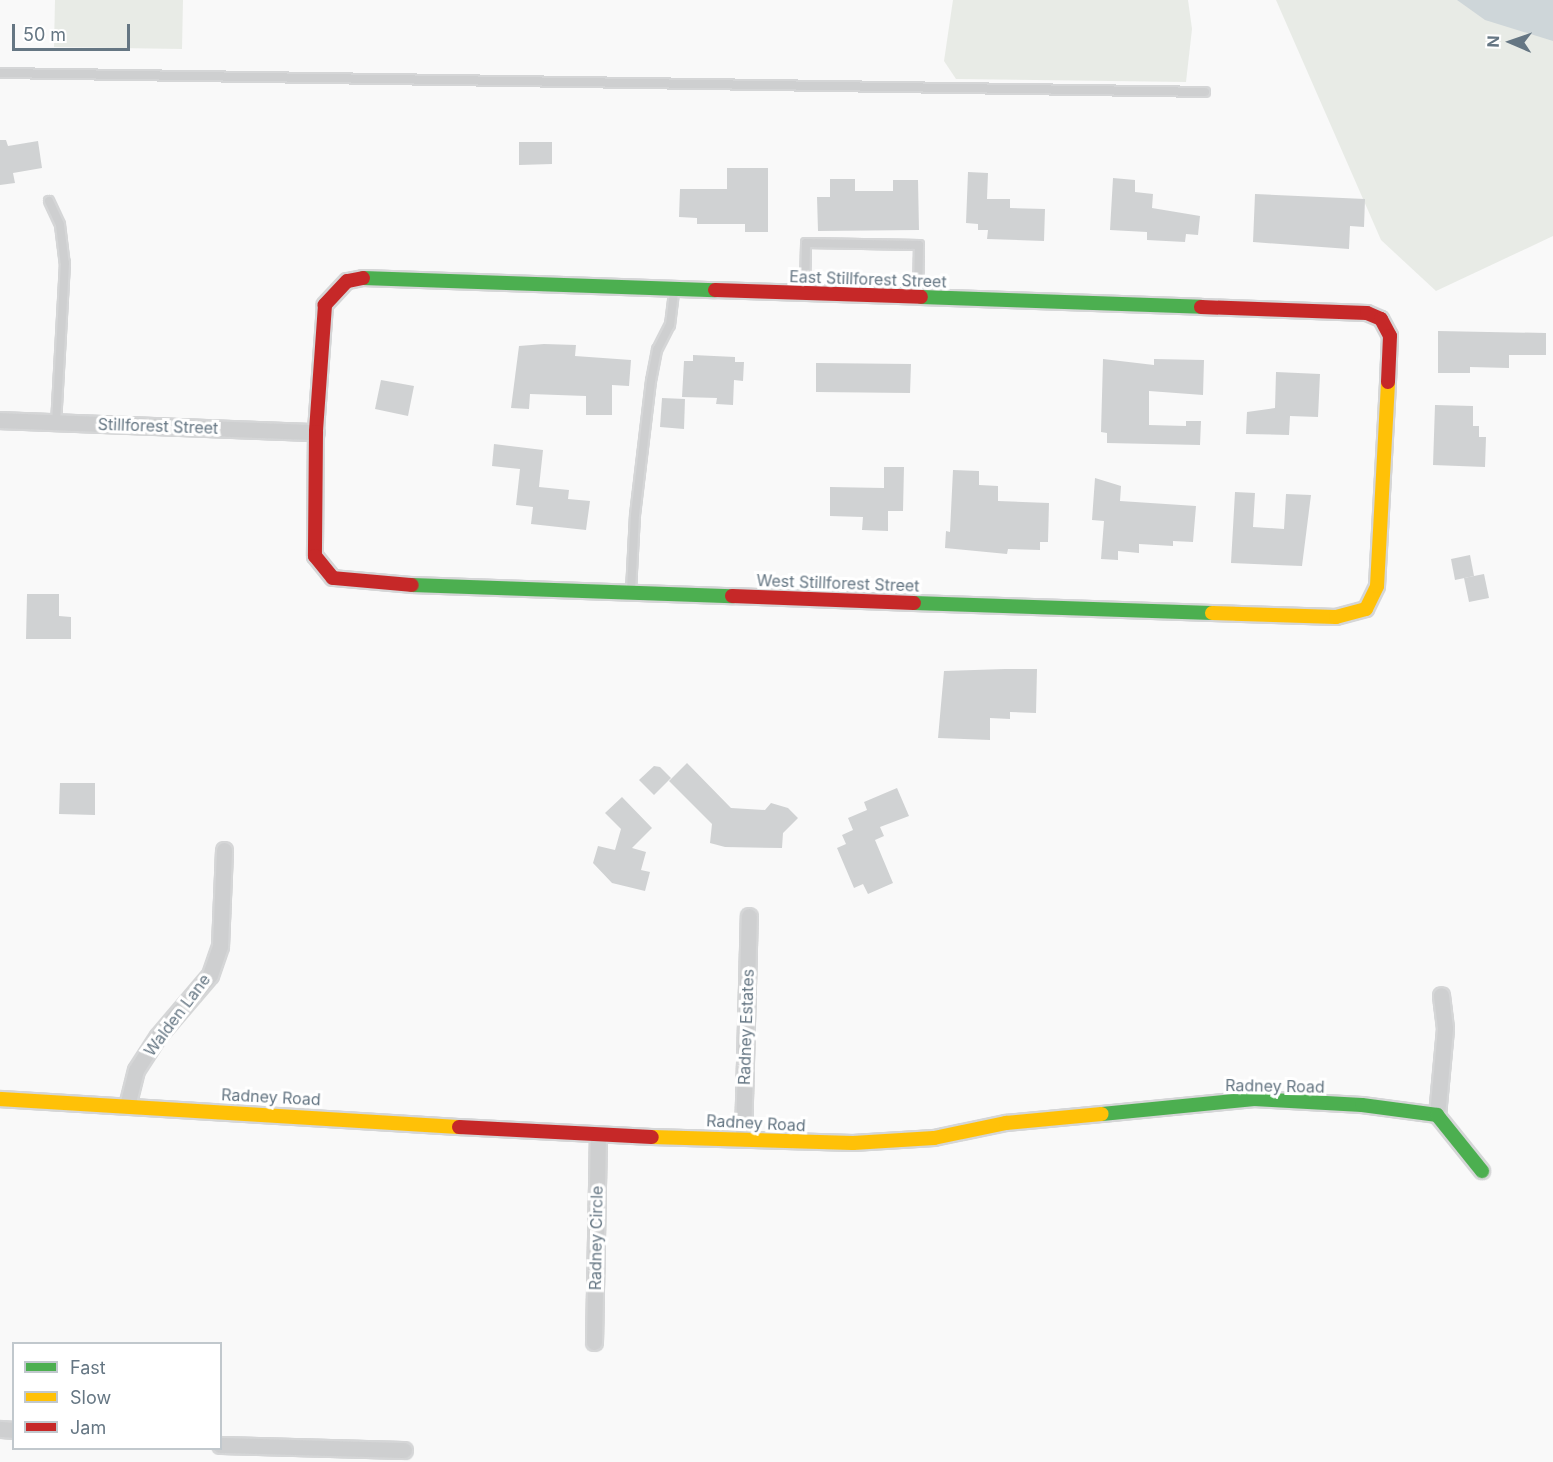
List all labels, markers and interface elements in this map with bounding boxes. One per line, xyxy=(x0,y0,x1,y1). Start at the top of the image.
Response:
scale bar xyxy=(15,12,134,50)
north arrow xyxy=(1481,12,1541,72)
text: 50 m xyxy=(23,24,66,45)
text: N xyxy=(1483,35,1503,48)
street label: East Stillforest Street xyxy=(789,267,947,291)
street label: Stillforest Street xyxy=(97,414,219,438)
street label: West Stillforest Street xyxy=(756,571,920,595)
street label: Radney Estates xyxy=(734,969,758,1085)
street label: Walden Lane xyxy=(140,970,214,1060)
street label: Radney Road xyxy=(1225,1076,1325,1096)
street label: Radney Road xyxy=(221,1085,321,1109)
street label: Radney Road xyxy=(706,1111,806,1135)
street label: Radney Circle xyxy=(585,1186,607,1290)
legend xyxy=(12,1342,222,1450)
text: Fast xyxy=(70,1357,106,1378)
text: Slow xyxy=(70,1387,111,1408)
text: Jam xyxy=(70,1417,106,1438)

